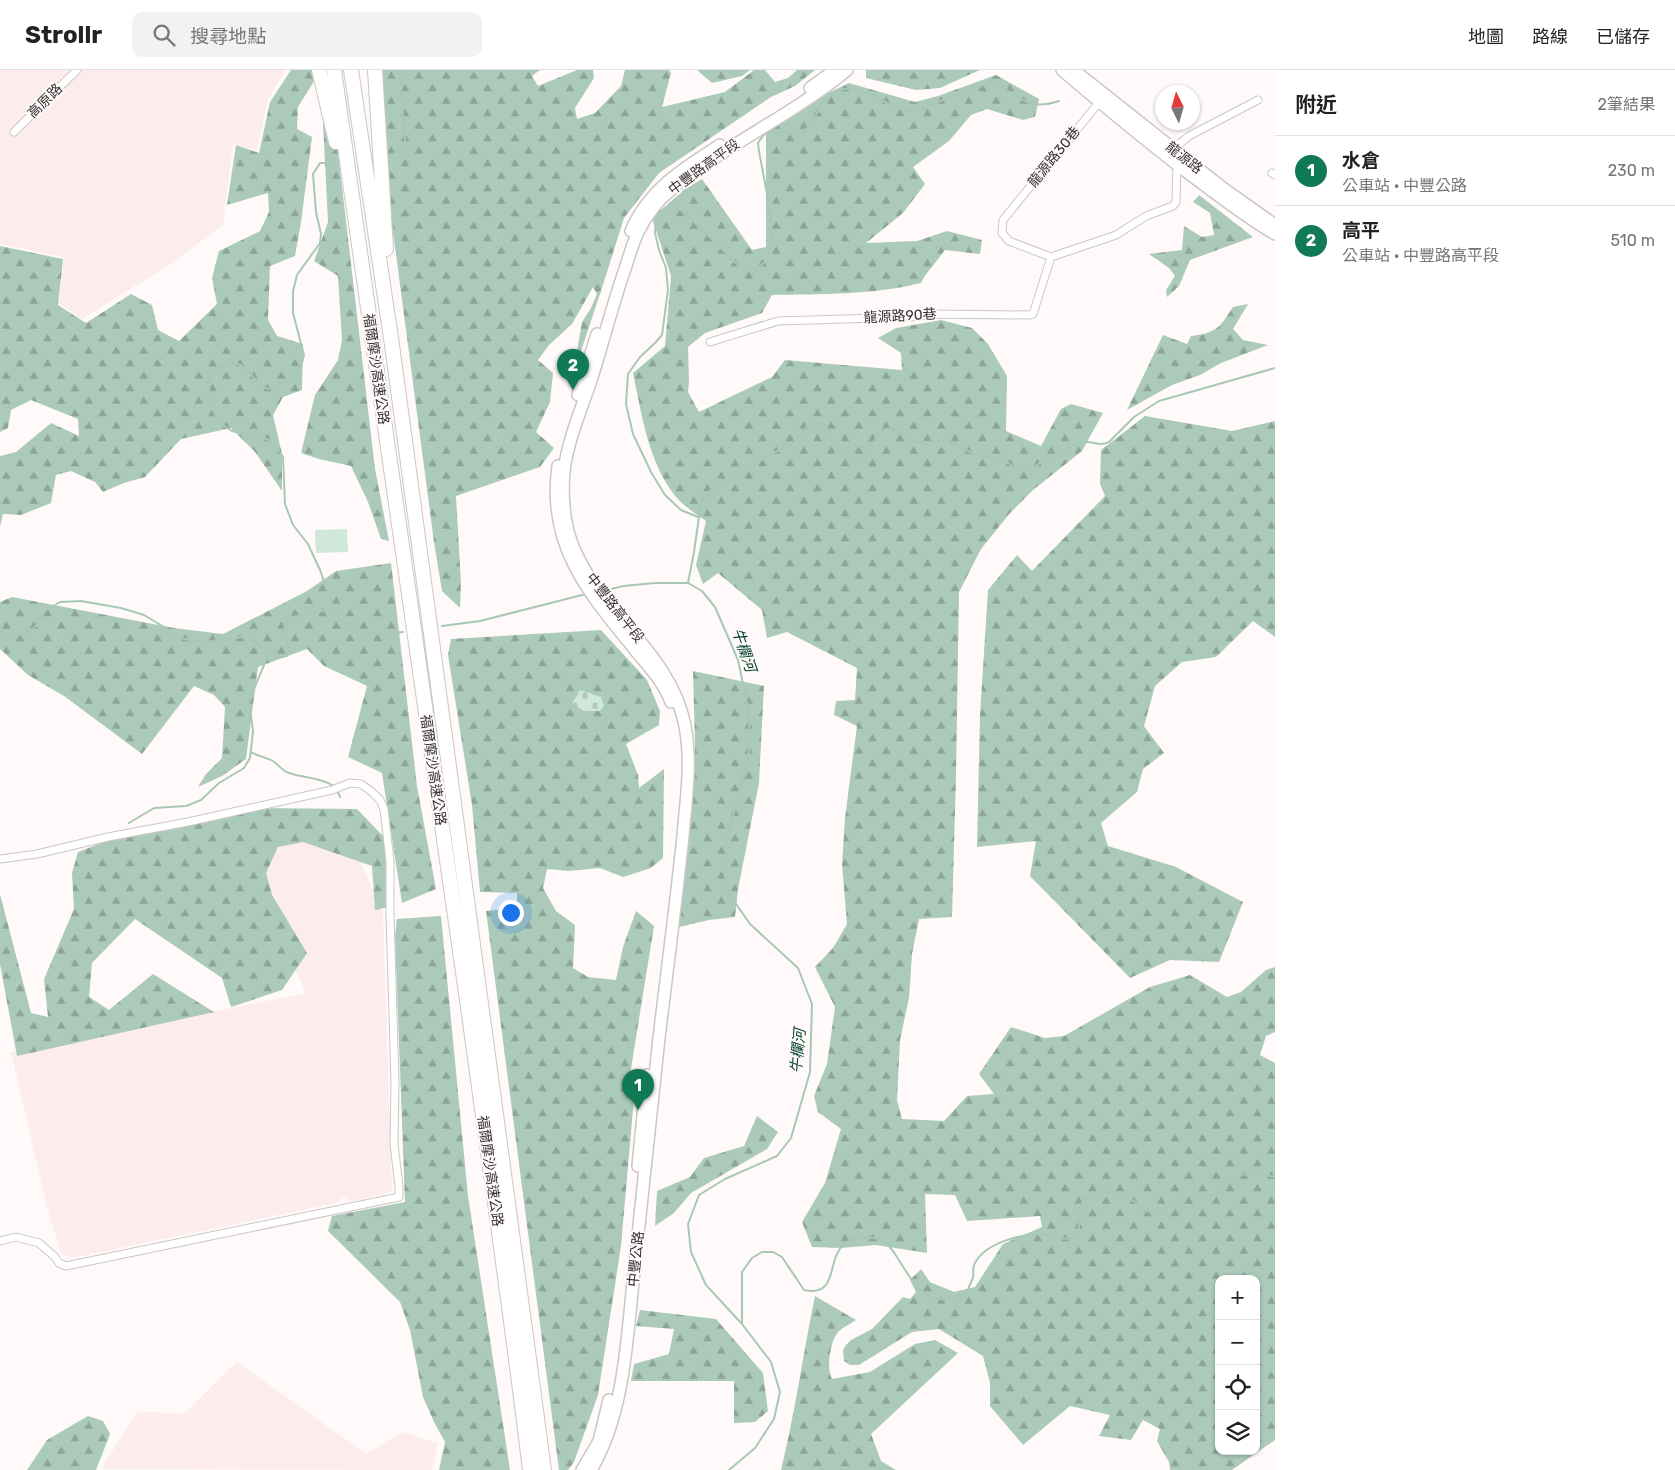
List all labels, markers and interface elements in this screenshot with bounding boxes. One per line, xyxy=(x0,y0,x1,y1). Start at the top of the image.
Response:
search box xyxy=(132,12,482,57)
text: Strollr xyxy=(25,21,102,49)
icon: search xyxy=(150,21,178,49)
text: 搜尋地點 xyxy=(190,25,266,48)
text: 地圖 xyxy=(1468,26,1504,48)
text: 路線 xyxy=(1532,26,1568,48)
text: 已儲存 xyxy=(1596,26,1650,48)
street label: 高原路 xyxy=(24,80,66,122)
north arrow xyxy=(1155,85,1200,130)
text: 附近 xyxy=(1295,92,1337,117)
text: 2筆結果 xyxy=(1598,95,1655,114)
street label: 龍源路30巷 xyxy=(1024,123,1084,191)
street label: 中豐路高平段 xyxy=(665,135,743,199)
street label: 龍源路 xyxy=(1162,138,1206,178)
text: 水倉 xyxy=(1342,149,1380,172)
text: 1 xyxy=(1307,161,1315,180)
text: 230 m xyxy=(1608,161,1655,180)
text: 公車站 · 中豐公路 xyxy=(1342,176,1467,195)
text: 高平 xyxy=(1342,219,1380,242)
text: 2 xyxy=(1306,231,1316,250)
text: 510 m xyxy=(1611,231,1655,250)
text: 公車站 · 中豐路高平段 xyxy=(1342,246,1499,265)
street label: 龍源路90巷 xyxy=(863,306,937,326)
street label: 福爾摩沙高速公路 xyxy=(360,312,392,426)
pin: 2 xyxy=(557,349,589,390)
street label: 中豐路高平段 xyxy=(582,570,648,646)
water label: 牛欄河 xyxy=(728,626,761,677)
street label: 福爾摩沙高速公路 xyxy=(417,713,449,827)
your location xyxy=(498,900,524,926)
water label: 牛欄河 xyxy=(787,1025,809,1074)
pin: 1 xyxy=(622,1069,654,1110)
street label: 福爾摩沙高速公路 xyxy=(474,1114,506,1228)
street label: 中豐公路 xyxy=(625,1230,647,1288)
map controls xyxy=(1215,1275,1260,1455)
button: + xyxy=(1215,1275,1260,1320)
button: − xyxy=(1215,1320,1260,1365)
button: locate xyxy=(1215,1365,1260,1410)
button: layers xyxy=(1215,1410,1260,1455)

